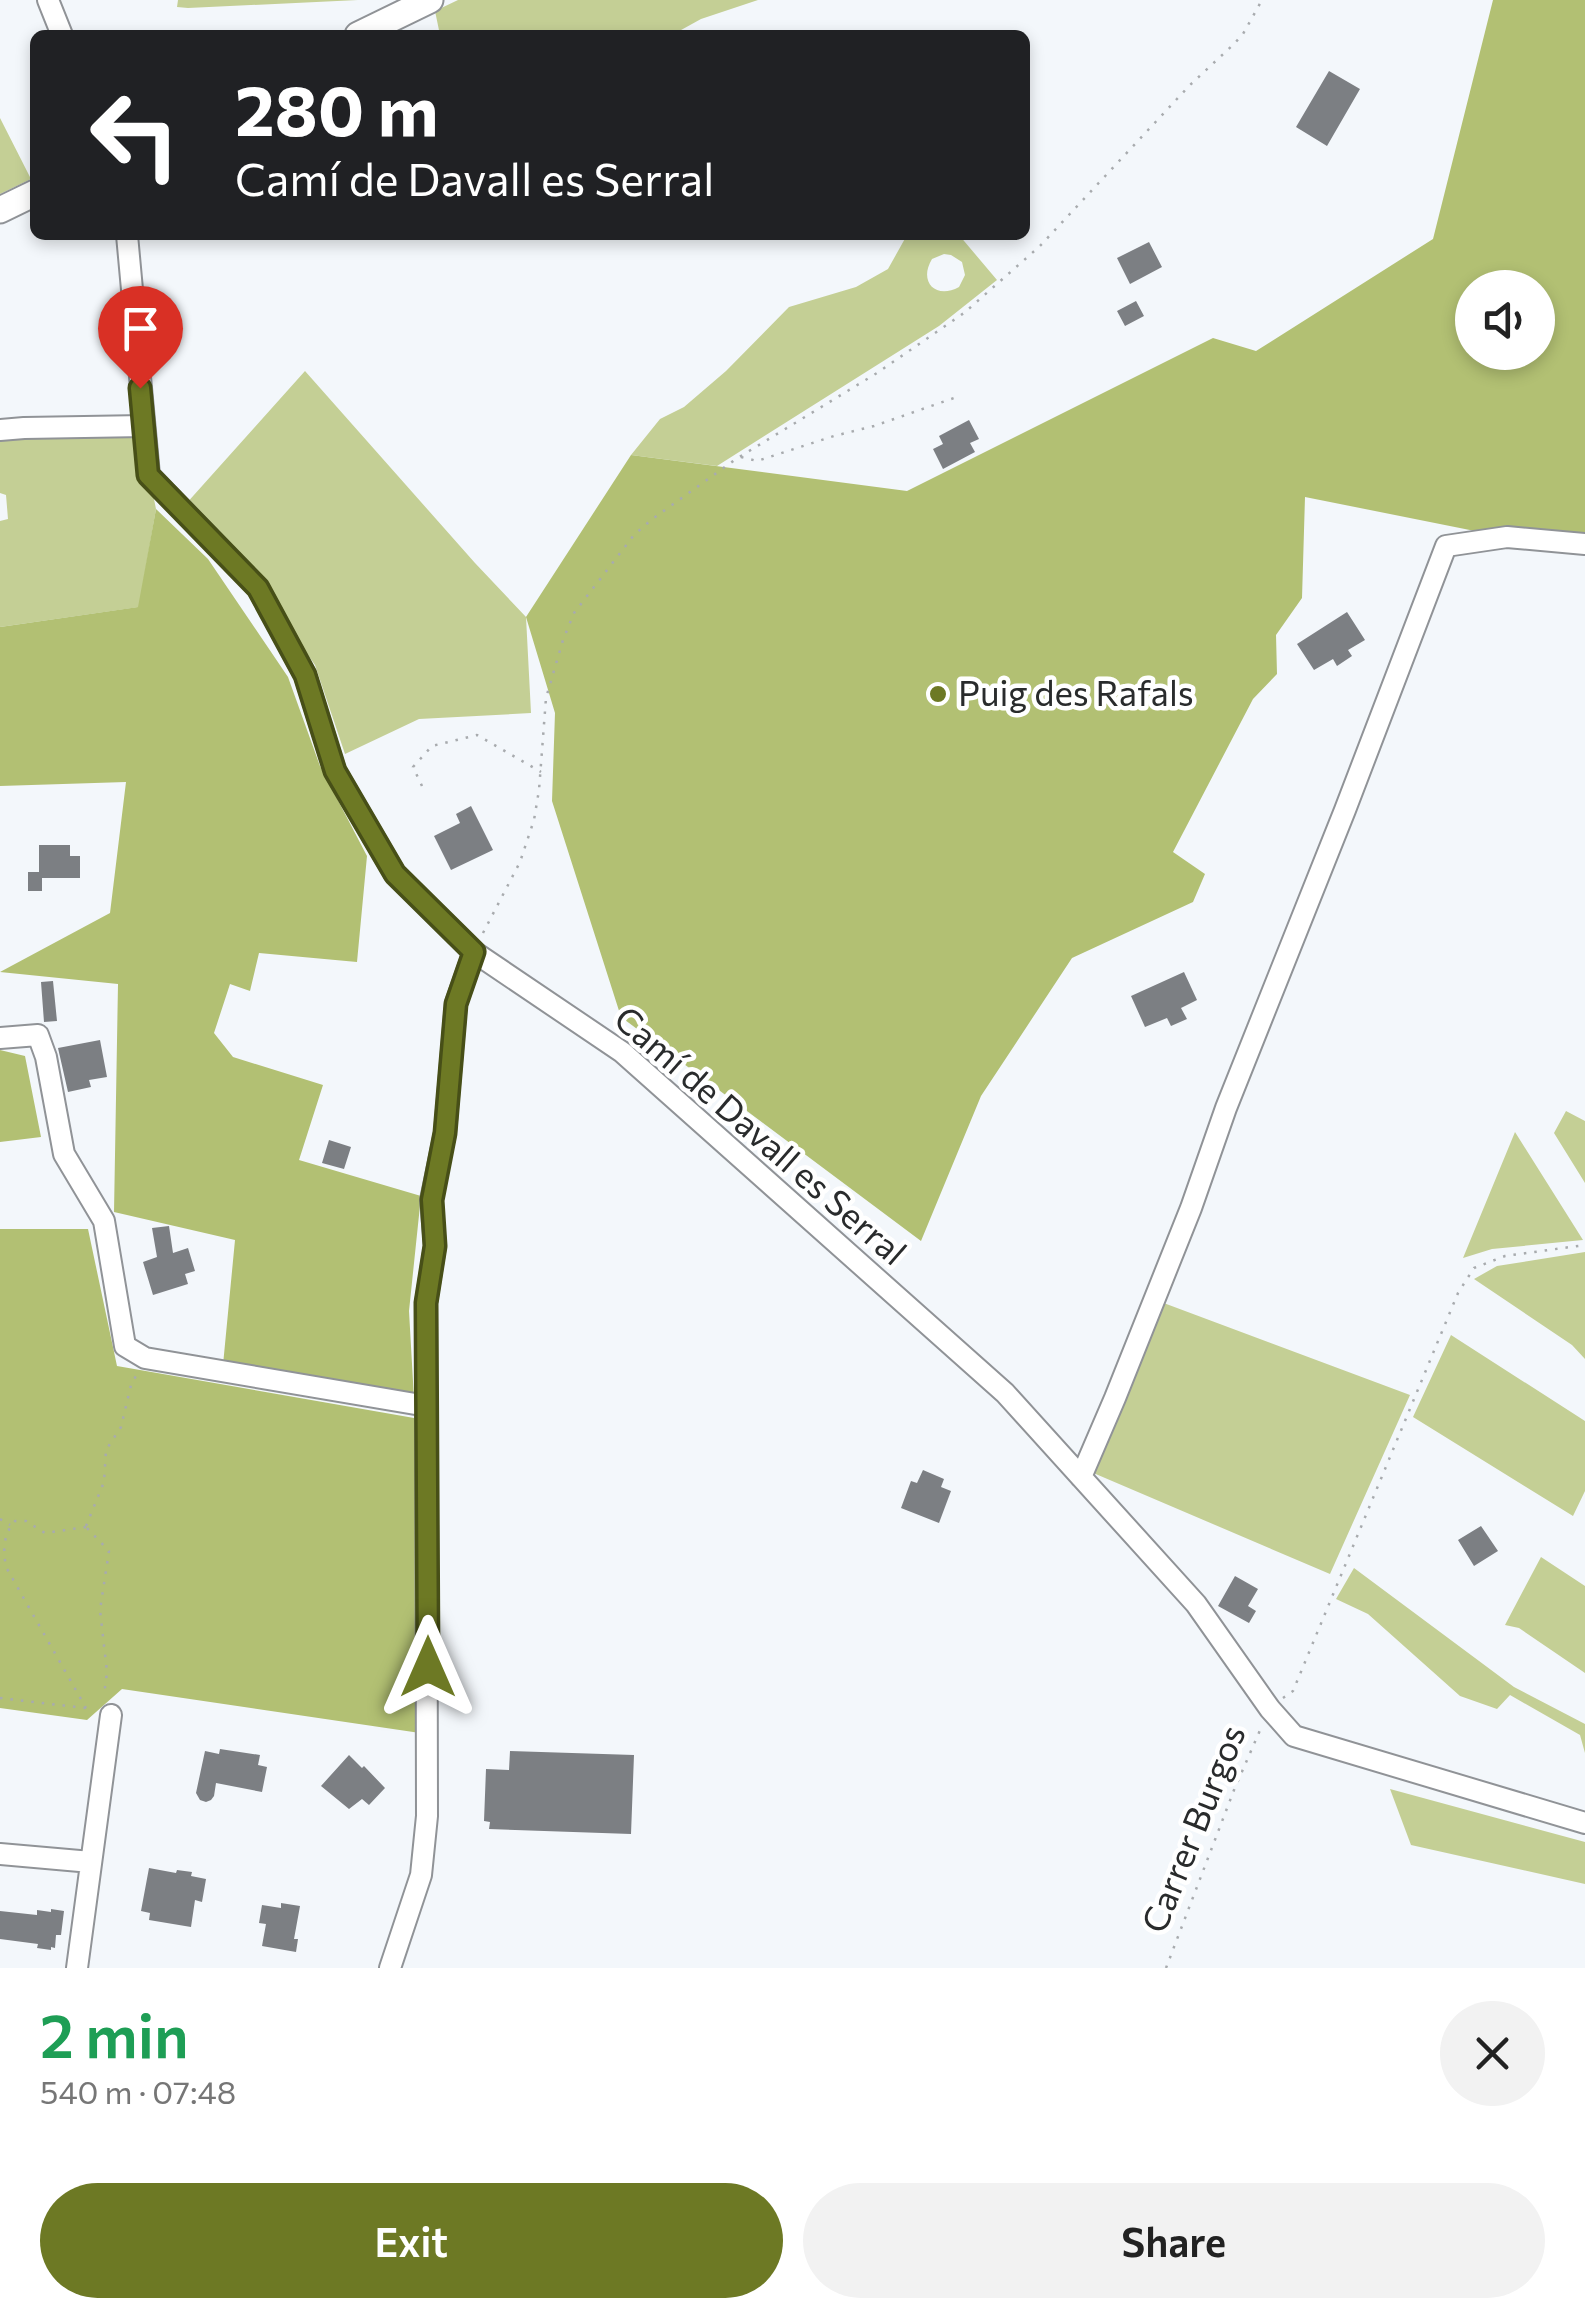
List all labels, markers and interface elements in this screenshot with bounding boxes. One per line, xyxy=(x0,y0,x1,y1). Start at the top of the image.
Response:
text: 280 m xyxy=(235,65,439,150)
icon: left xyxy=(70,70,200,200)
text: Camí de Davall es Serral xyxy=(235,150,714,205)
map controls xyxy=(1455,270,1555,370)
button: sound xyxy=(1455,270,1555,370)
pin xyxy=(98,286,183,389)
icon: arrive xyxy=(113,301,168,356)
place label: Puig des Rafals xyxy=(958,670,1194,713)
marker: Puig des Rafals xyxy=(927,683,949,705)
street label: Camí de Davall es Serral xyxy=(607,996,916,1273)
position arrow xyxy=(376,1615,480,1719)
street label: Carrer Burgos xyxy=(1131,1718,1253,1938)
text: 2 min xyxy=(40,1997,189,2070)
button: close xyxy=(1440,2001,1545,2106)
text: 540 m · 07:48 xyxy=(40,2071,236,2111)
button: Exit xyxy=(40,2183,783,2298)
button: Share xyxy=(803,2183,1545,2298)

